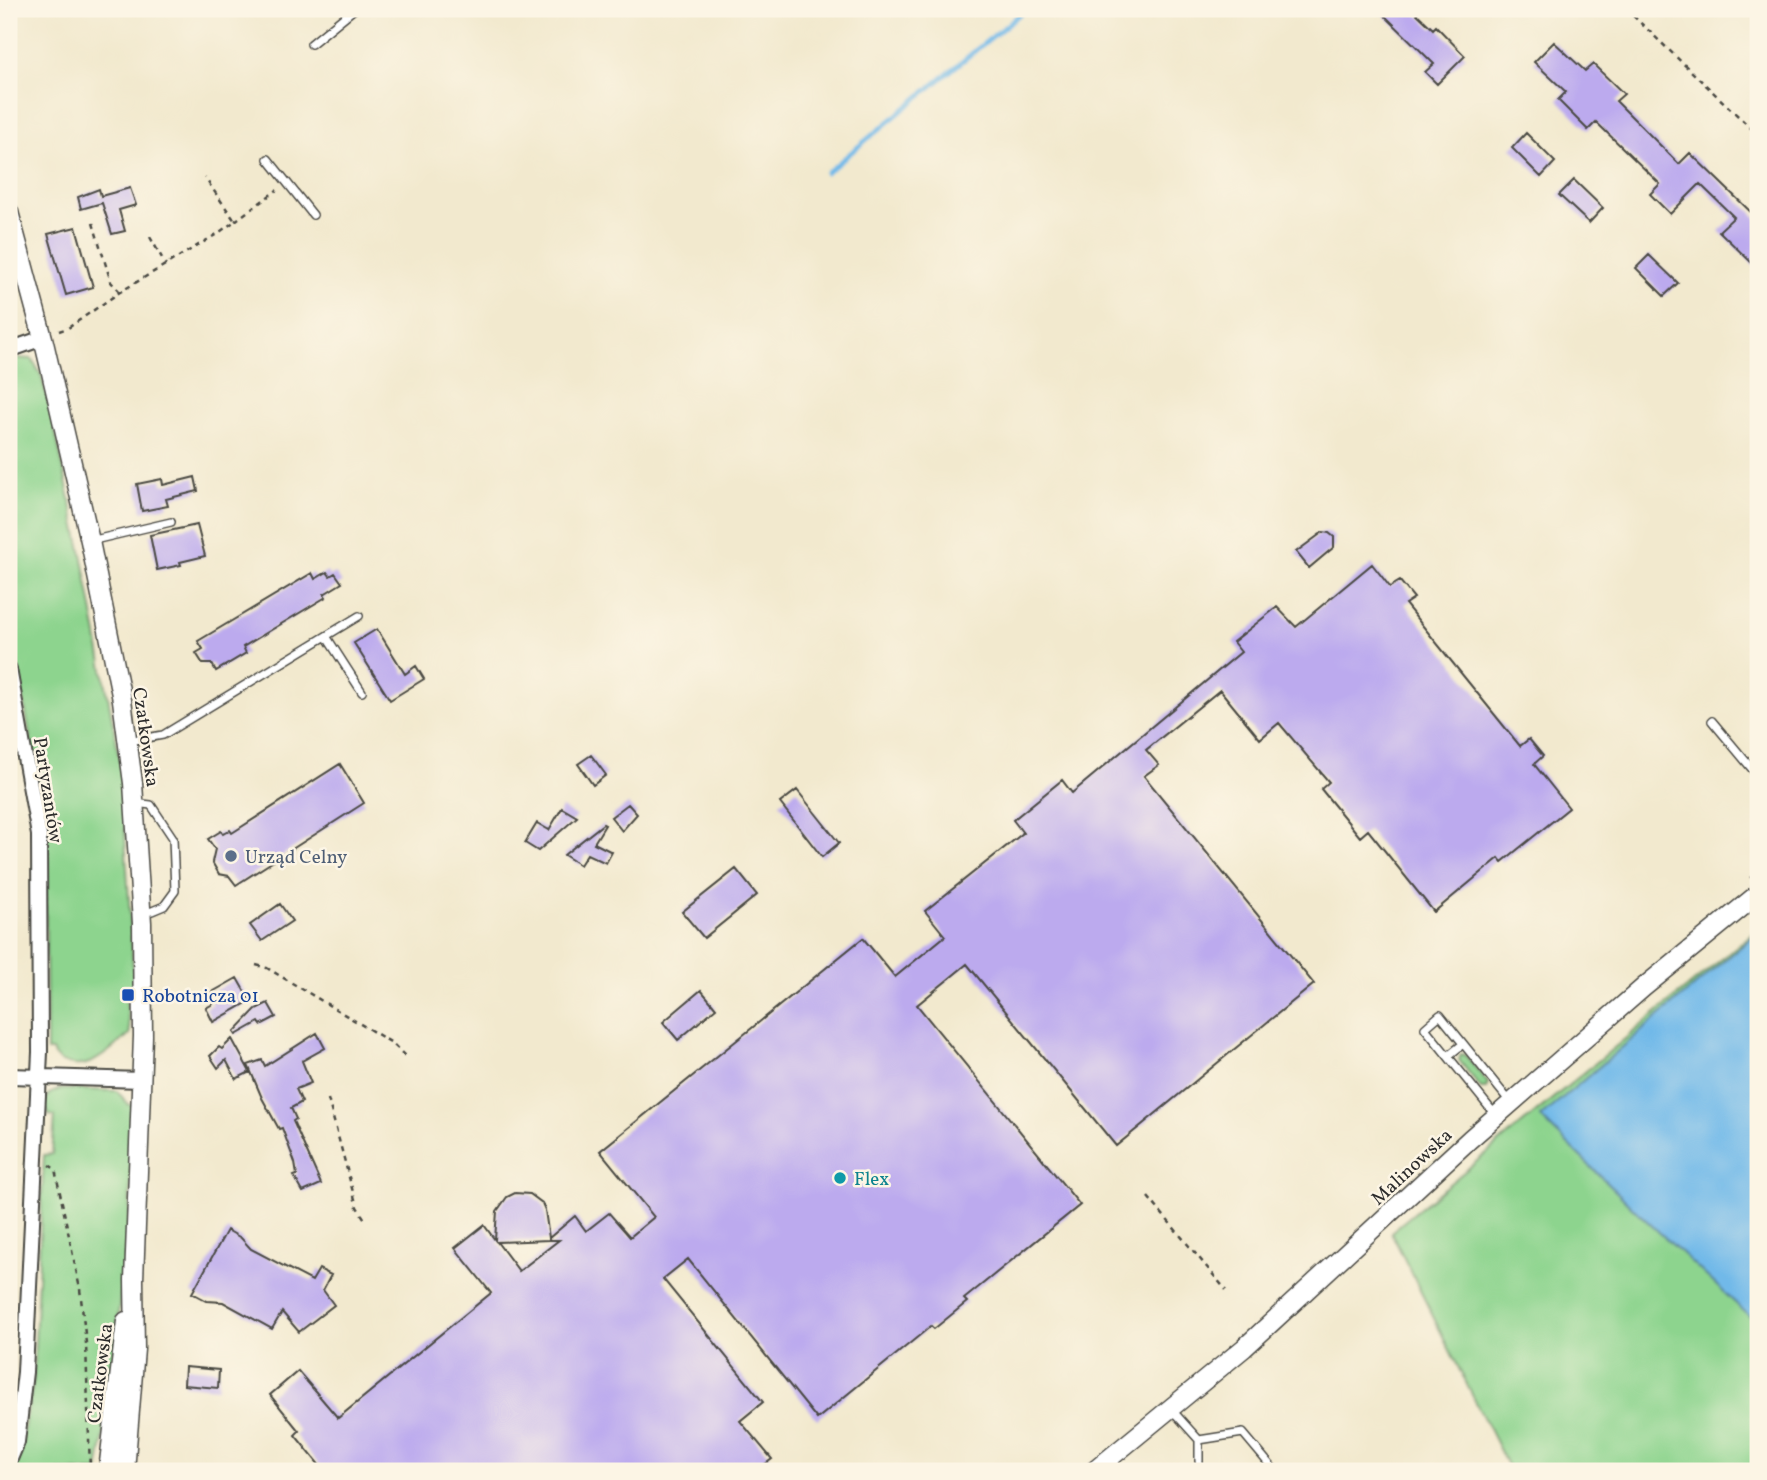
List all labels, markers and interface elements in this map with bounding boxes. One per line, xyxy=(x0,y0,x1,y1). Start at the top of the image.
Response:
street label: Czatkowska xyxy=(125,686,165,789)
street label: Partyzantów xyxy=(26,736,68,845)
place label: Urząd Celny xyxy=(245,845,347,871)
marker: Urząd Celny xyxy=(223,848,239,864)
place label: Robotnicza 01 xyxy=(142,984,259,1010)
marker: Robotnicza 01 xyxy=(120,987,136,1003)
street label: Malinowska xyxy=(1366,1123,1459,1212)
place label: Flex xyxy=(854,1167,889,1193)
marker: Flex xyxy=(832,1170,848,1186)
street label: Czatkowska xyxy=(82,1322,120,1425)

